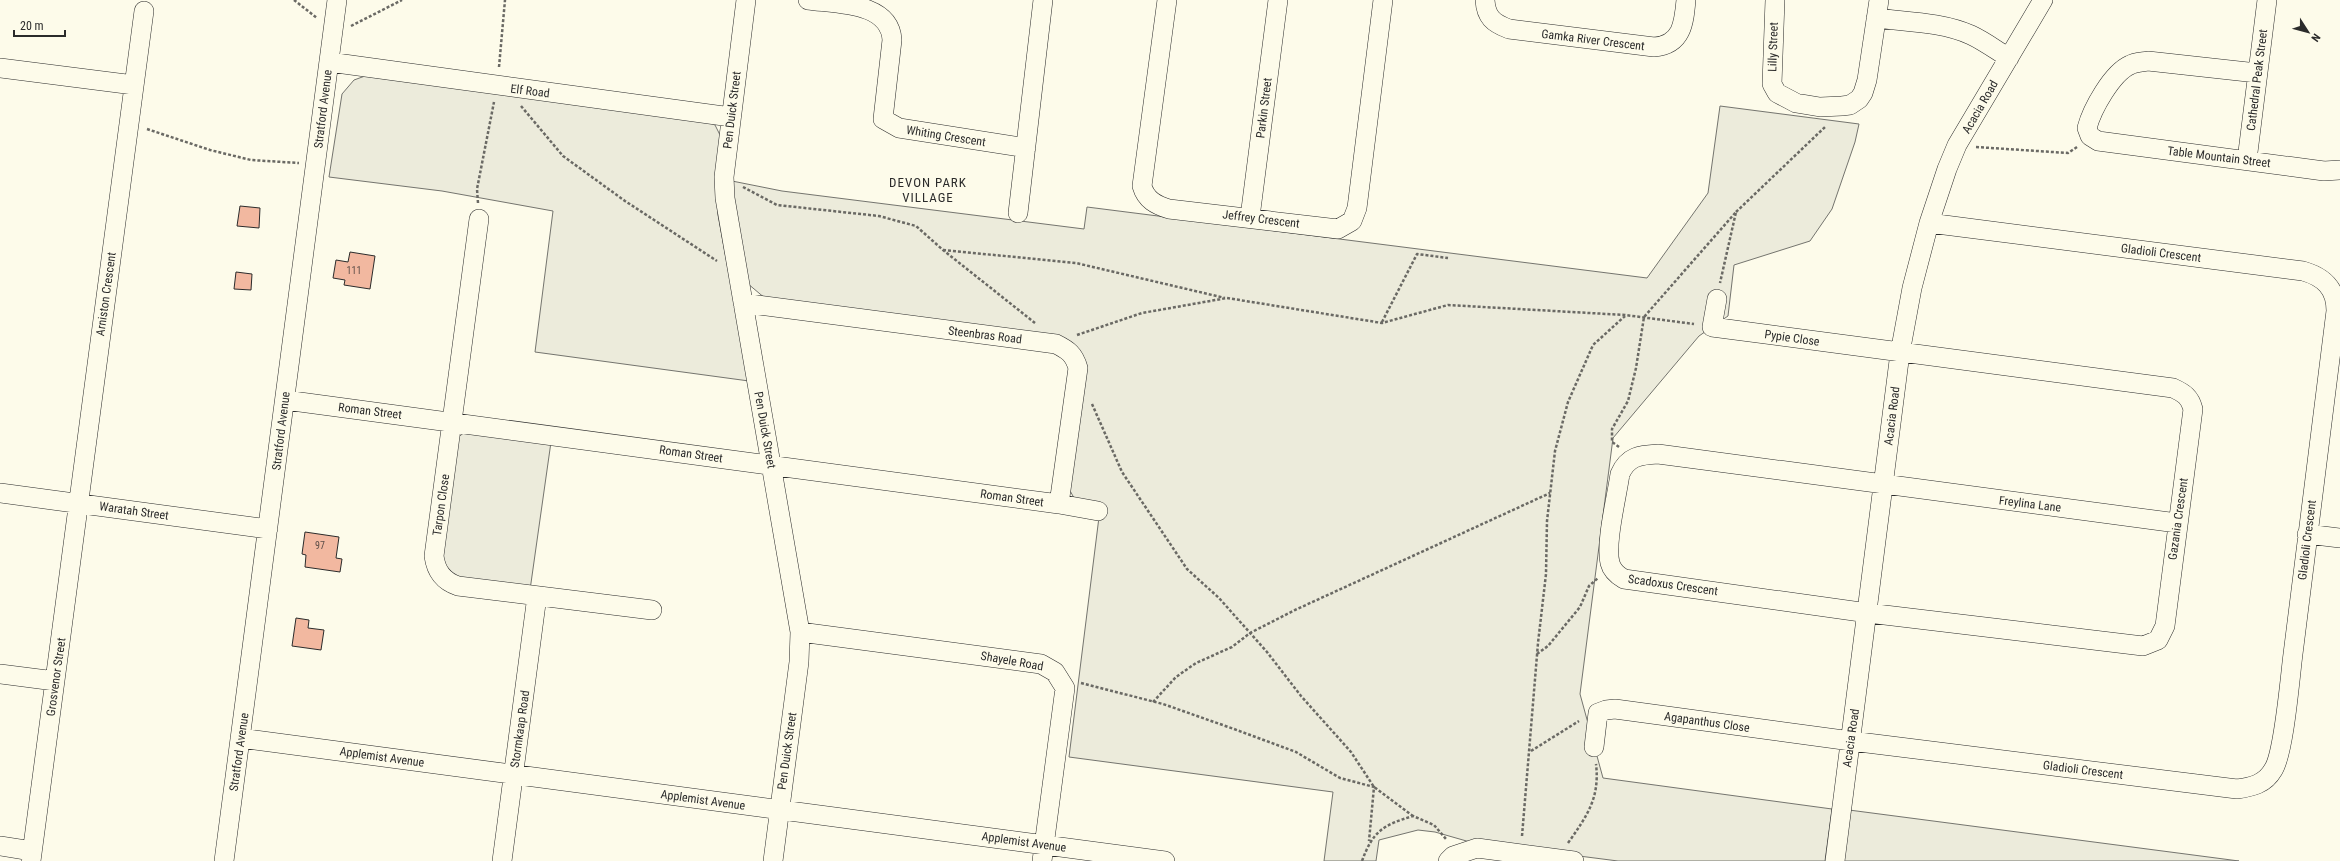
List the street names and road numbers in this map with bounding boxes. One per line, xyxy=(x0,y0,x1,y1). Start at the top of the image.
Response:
street label: Lilly Street xyxy=(1765,21,1781,72)
street label: Gamka River Crescent xyxy=(1541,27,1646,53)
street label: Cathedral Peak Street xyxy=(2244,28,2270,132)
street label: Stratford Avenue xyxy=(311,69,335,149)
street label: Pen Duick Street xyxy=(720,70,744,150)
street label: Parkin Street xyxy=(1253,77,1275,139)
street label: Acacia Road xyxy=(1959,78,2001,136)
street label: Elf Road xyxy=(510,82,550,100)
street label: Whiting Crescent xyxy=(905,123,987,149)
street label: Table Mountain Street xyxy=(2167,144,2272,170)
street label: Jeffrey Crescent xyxy=(1222,207,1301,231)
street label: Gladioli Crescent xyxy=(2120,241,2202,265)
street label: Arniston Crescent xyxy=(93,251,119,337)
street label: Steenbras Road xyxy=(947,324,1023,346)
street label: Pypie Close xyxy=(1764,327,1821,349)
street label: Acacia Road xyxy=(1881,386,1903,446)
street label: Pen Duick Street xyxy=(751,390,779,470)
street label: Stratford Avenue xyxy=(269,391,293,471)
street label: Roman Street xyxy=(337,400,403,422)
street label: Roman Street xyxy=(658,443,724,465)
street label: Tarpon Close xyxy=(430,473,452,537)
street label: Gazania Crescent xyxy=(2165,477,2191,561)
street label: Roman Street xyxy=(979,487,1045,509)
street label: Freylina Lane xyxy=(1998,493,2062,515)
street label: Waratah Street xyxy=(98,499,170,523)
street label: Gladioli Crescent xyxy=(2295,499,2319,581)
street label: Scadoxus Crescent xyxy=(1627,572,1719,598)
street label: Grosvenor Street xyxy=(44,636,69,717)
street label: Shayele Road xyxy=(980,649,1045,673)
street label: Stormkaap Road xyxy=(508,689,532,769)
street label: Acacia Road xyxy=(1840,708,1862,768)
street label: Agapanthus Close xyxy=(1663,709,1751,735)
street label: Stratford Avenue xyxy=(227,711,251,792)
street label: Pen Duick Street xyxy=(775,711,799,791)
street label: Applemist Avenue xyxy=(339,744,426,770)
street label: Gladioli Crescent xyxy=(2042,758,2124,782)
street label: Applemist Avenue xyxy=(660,787,747,813)
street label: Applemist Avenue xyxy=(981,829,1068,855)

